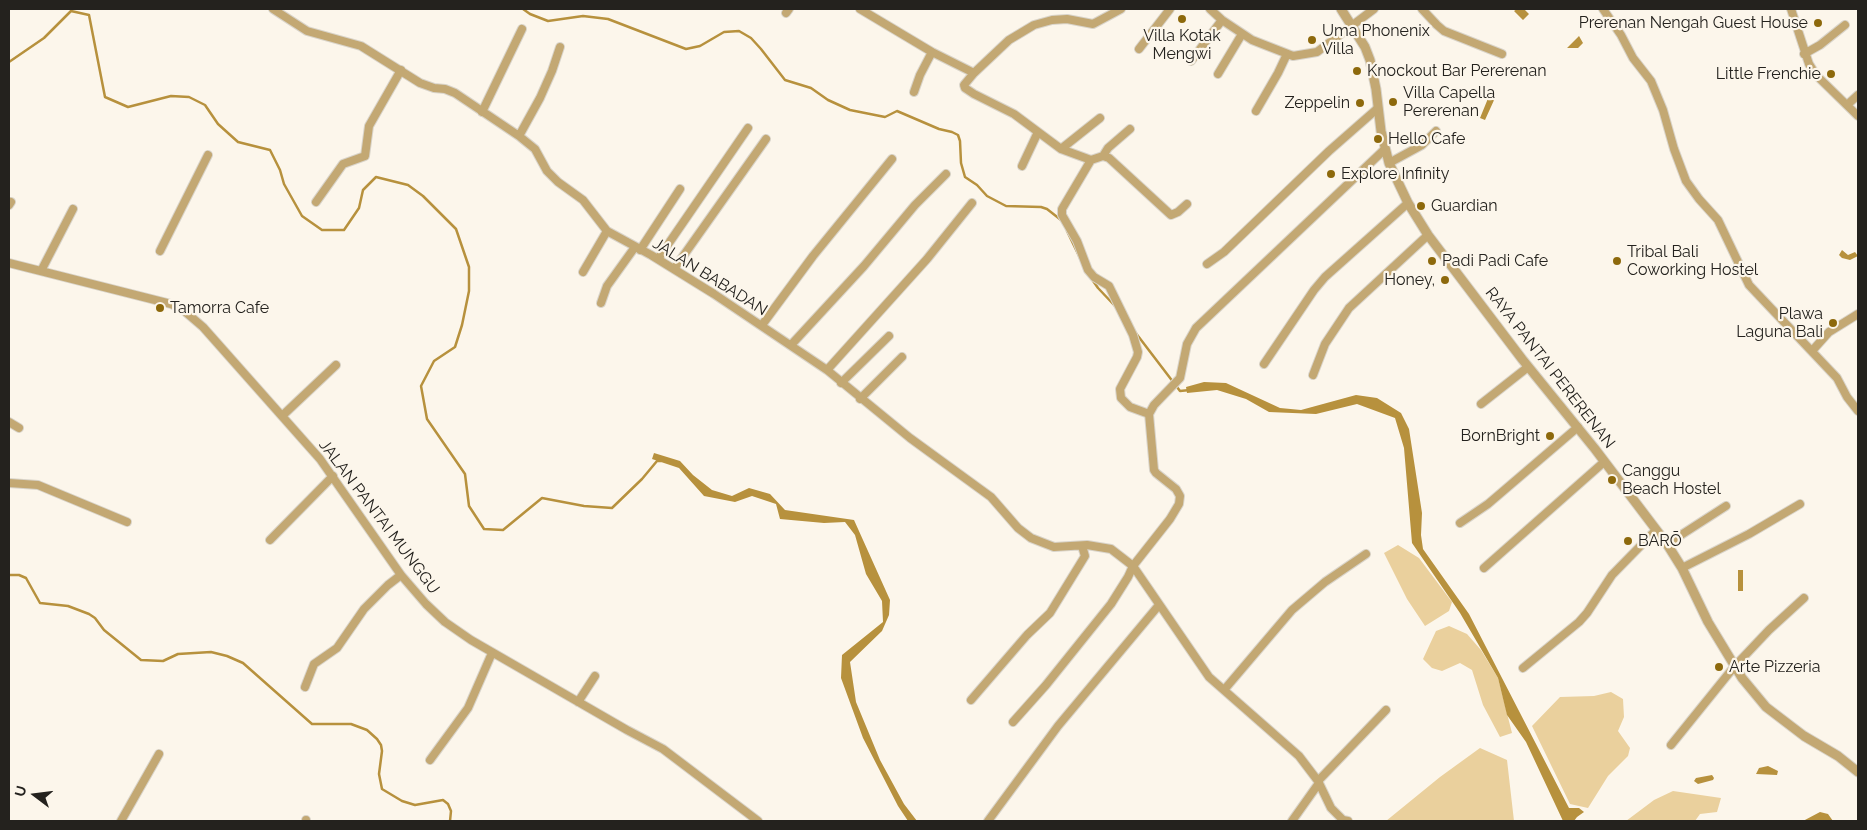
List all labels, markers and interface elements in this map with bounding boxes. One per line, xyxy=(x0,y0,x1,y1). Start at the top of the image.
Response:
marker: Villa Kotak Mengwi xyxy=(1176,13,1188,25)
place label: Prerenan Nengah Guest House xyxy=(1579,13,1808,33)
marker: Prerenan Nengah Guest House xyxy=(1812,17,1824,29)
place label: Uma Phonenix Villa xyxy=(1322,21,1430,59)
place label: Villa Kotak Mengwi xyxy=(1143,26,1221,64)
marker: Uma Phonenix Villa xyxy=(1306,34,1318,46)
place label: Knockout Bar Pererenan xyxy=(1367,61,1547,81)
place label: Little Frenchie xyxy=(1716,64,1821,84)
marker: Knockout Bar Pererenan xyxy=(1351,65,1363,77)
marker: Little Frenchie xyxy=(1825,68,1837,80)
place label: Villa Capella Pererenan xyxy=(1403,83,1495,121)
place label: Zeppelin xyxy=(1284,93,1350,113)
marker: Villa Capella Pererenan xyxy=(1387,96,1399,108)
marker: Zeppelin xyxy=(1354,97,1366,109)
place label: Hello Cafe xyxy=(1388,129,1465,149)
marker: Hello Cafe xyxy=(1372,133,1384,145)
place label: Explore Infinity xyxy=(1341,164,1450,184)
marker: Explore Infinity xyxy=(1325,168,1337,180)
place label: Guardian xyxy=(1431,196,1498,216)
marker: Guardian xyxy=(1415,200,1427,212)
street label: JALAN BABADAN xyxy=(649,234,771,320)
place label: Tribal Bali Coworking Hostel xyxy=(1627,242,1758,280)
place label: Padi Padi Cafe xyxy=(1442,251,1548,271)
marker: Padi Padi Cafe xyxy=(1426,255,1438,267)
marker: Tribal Bali Coworking Hostel xyxy=(1611,255,1623,267)
place label: Honey, xyxy=(1384,270,1435,290)
marker: Honey, xyxy=(1439,274,1451,286)
street label: RAYA PANTAI PERERENAN xyxy=(1481,284,1619,452)
place label: Tamorra Cafe xyxy=(170,298,269,318)
marker: Tamorra Cafe xyxy=(154,302,166,314)
place label: Plawa Laguna Bali xyxy=(1736,304,1823,342)
marker: Plawa Laguna Bali xyxy=(1827,317,1839,329)
place label: BornBright xyxy=(1461,426,1540,446)
marker: BornBright xyxy=(1544,430,1556,442)
street label: JALAN PANTAI MUNGGU xyxy=(315,436,443,598)
place label: Canggu Beach Hostel xyxy=(1622,461,1721,499)
marker: Canggu Beach Hostel xyxy=(1606,474,1618,486)
place label: BARŌ xyxy=(1638,531,1682,551)
marker: BARŌ xyxy=(1622,535,1634,547)
place label: Arte Pizzeria xyxy=(1729,657,1820,677)
marker: Arte Pizzeria xyxy=(1713,661,1725,673)
north arrow xyxy=(10,770,60,820)
text: U xyxy=(11,784,30,798)

